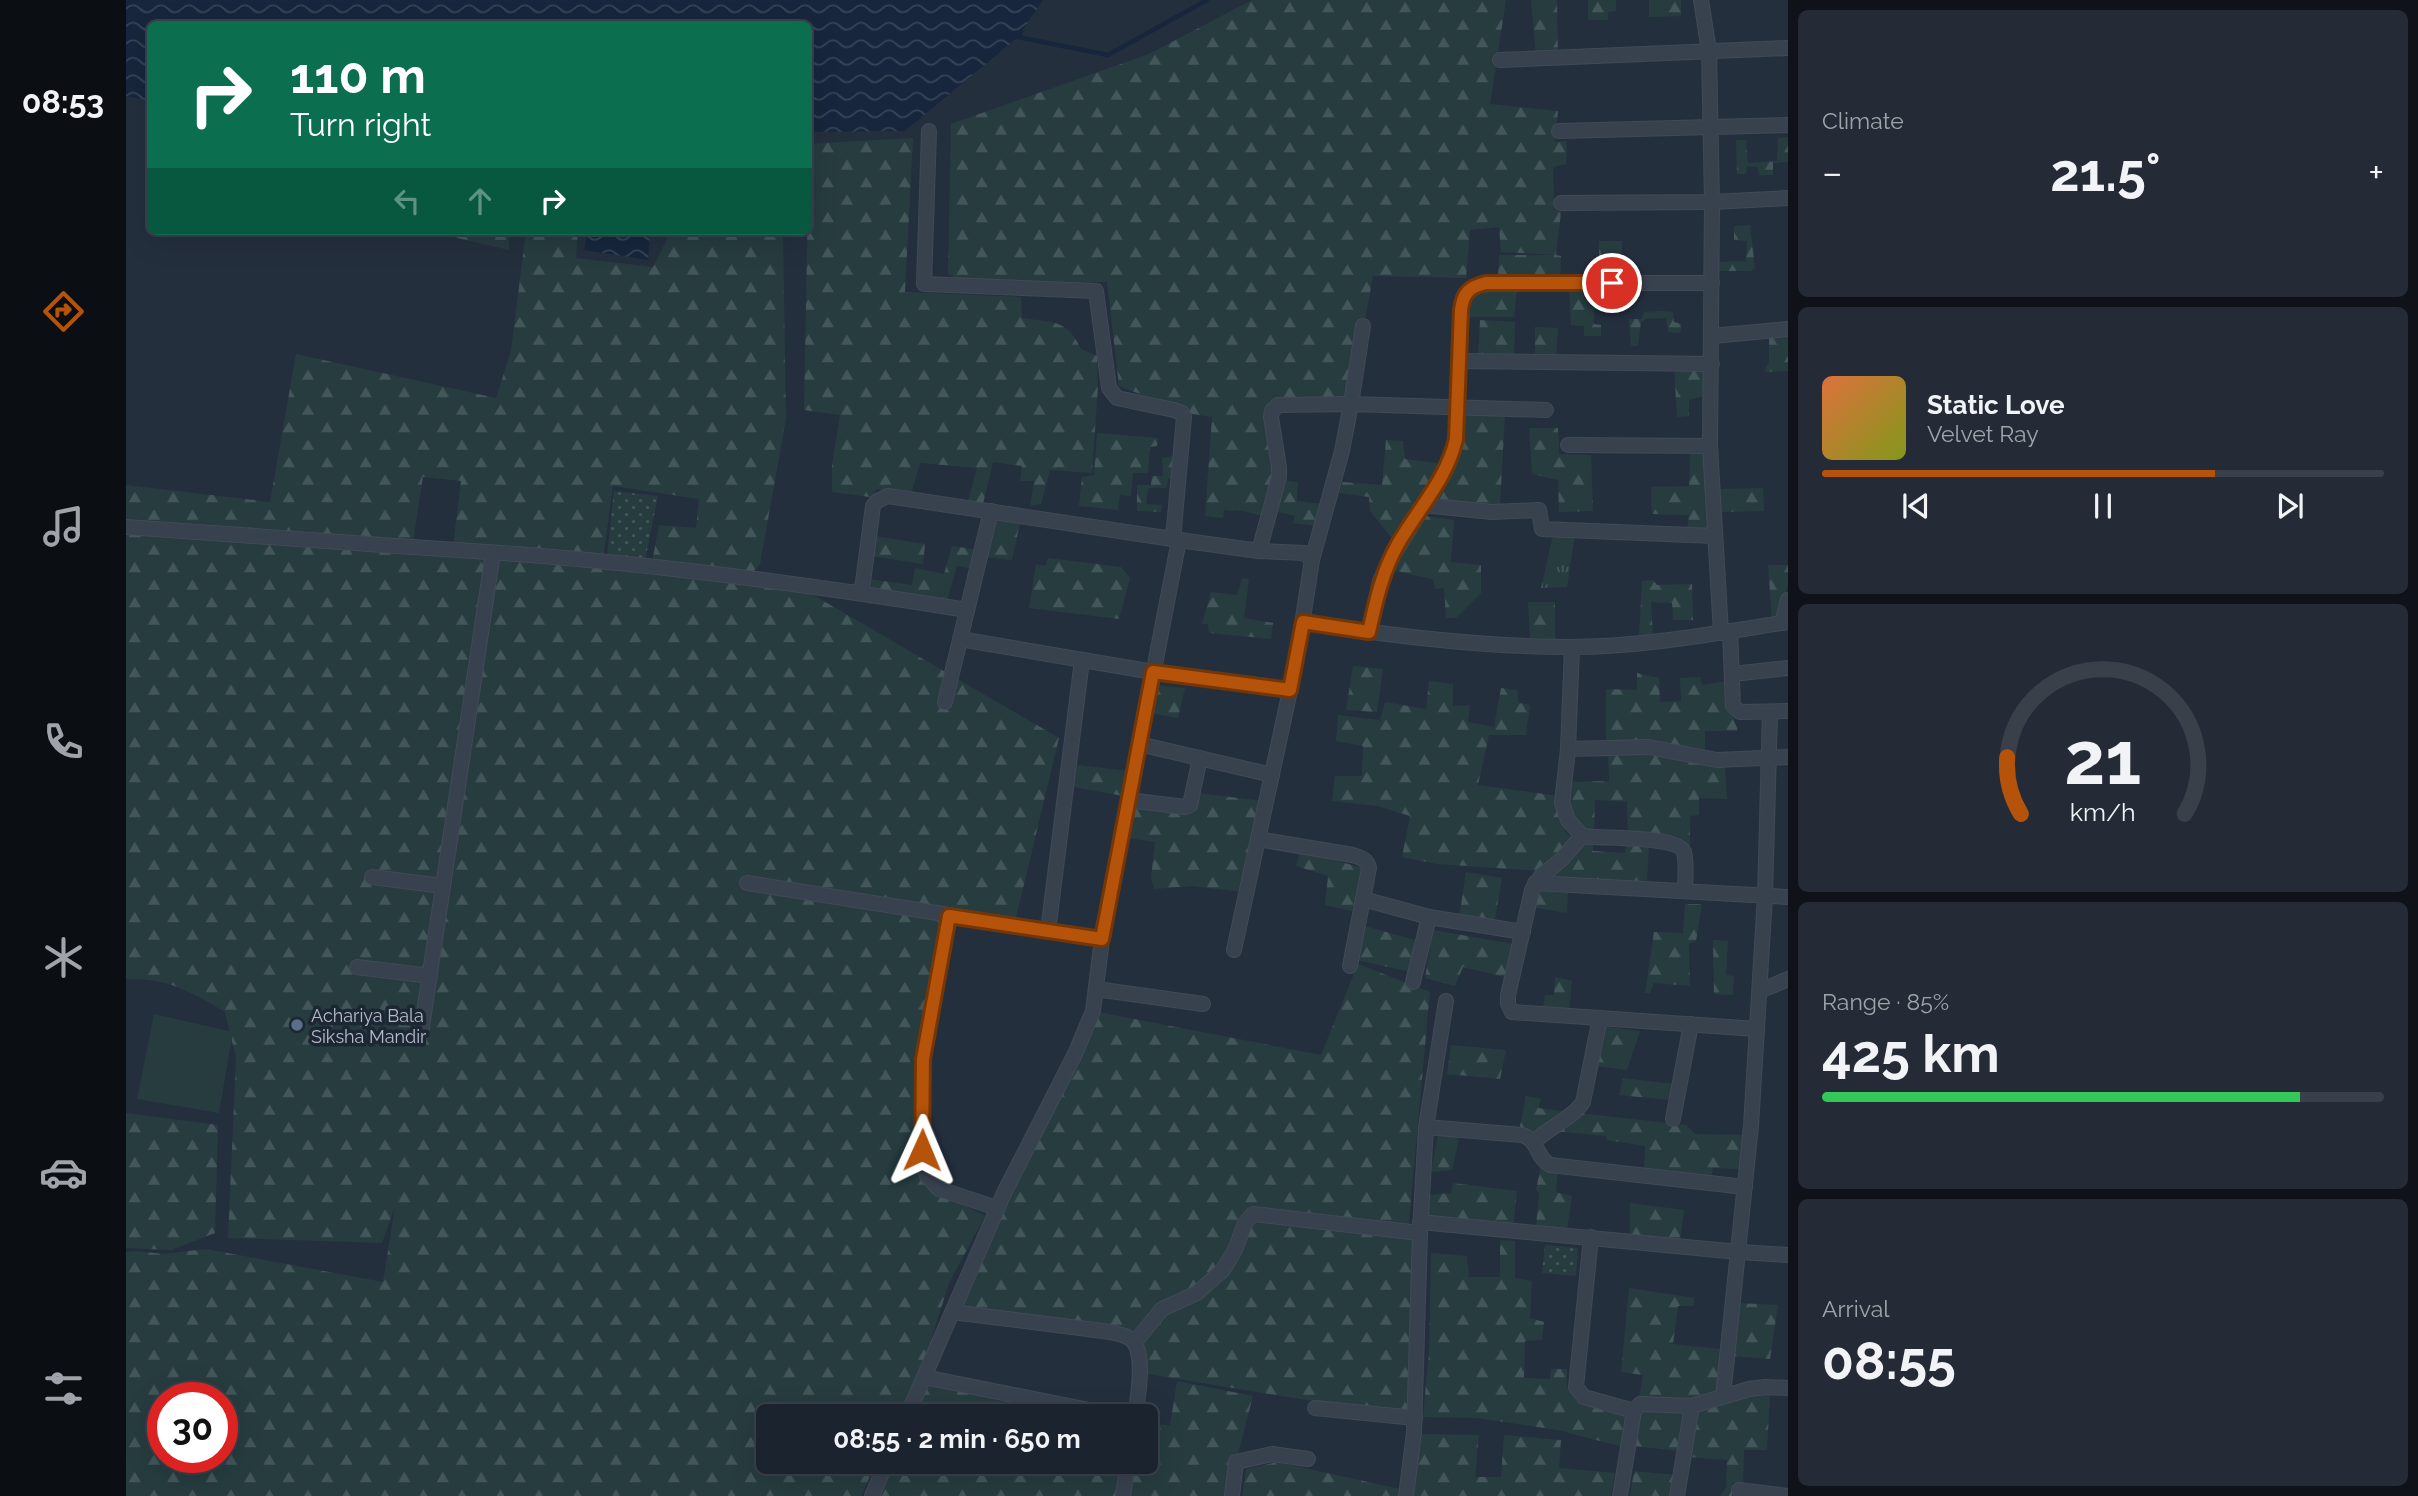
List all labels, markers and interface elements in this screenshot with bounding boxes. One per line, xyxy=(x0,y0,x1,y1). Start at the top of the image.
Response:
text: 110 m xyxy=(290,47,426,104)
icon: right xyxy=(175,49,266,140)
text: 08:53 xyxy=(22,83,104,120)
text: Turn right xyxy=(290,106,431,143)
text: Climate xyxy=(1822,107,1904,134)
text: 21.5° xyxy=(2050,142,2161,203)
text: − xyxy=(1822,150,1842,195)
text: + xyxy=(2368,150,2384,195)
icon: left xyxy=(388,182,426,220)
icon: ahead xyxy=(461,182,499,220)
icon: right xyxy=(534,182,572,220)
pin xyxy=(1582,253,1642,313)
icon: arrive xyxy=(1593,264,1631,302)
icon: directions xyxy=(39,287,88,336)
text: Static Love xyxy=(1927,390,2065,420)
text: Velvet Ray xyxy=(1927,420,2039,447)
icon: previous xyxy=(1897,487,1935,525)
icon: pause xyxy=(2084,487,2122,525)
icon: next xyxy=(2271,487,2309,525)
icon: music xyxy=(39,502,88,551)
text: 21 xyxy=(2064,716,2142,801)
icon: phone xyxy=(39,717,88,766)
text: km/h xyxy=(2070,797,2136,827)
icon: climate xyxy=(39,933,88,982)
text: Range · 85% xyxy=(1822,988,1949,1015)
place label: Achariya Bala Siksha Mandir xyxy=(311,1005,427,1047)
marker: Achariya Bala Siksha Mandir xyxy=(289,1017,305,1033)
text: 425 km xyxy=(1822,1023,2000,1084)
position arrow xyxy=(885,1113,959,1187)
icon: car xyxy=(39,1148,88,1197)
text: Arrival xyxy=(1822,1295,1889,1322)
text: 08:55 xyxy=(1822,1330,1956,1391)
icon: filters xyxy=(39,1364,88,1413)
speed limit sign: 30 xyxy=(147,1382,238,1473)
text: 08:55 · 2 min · 650 m xyxy=(833,1424,1081,1454)

